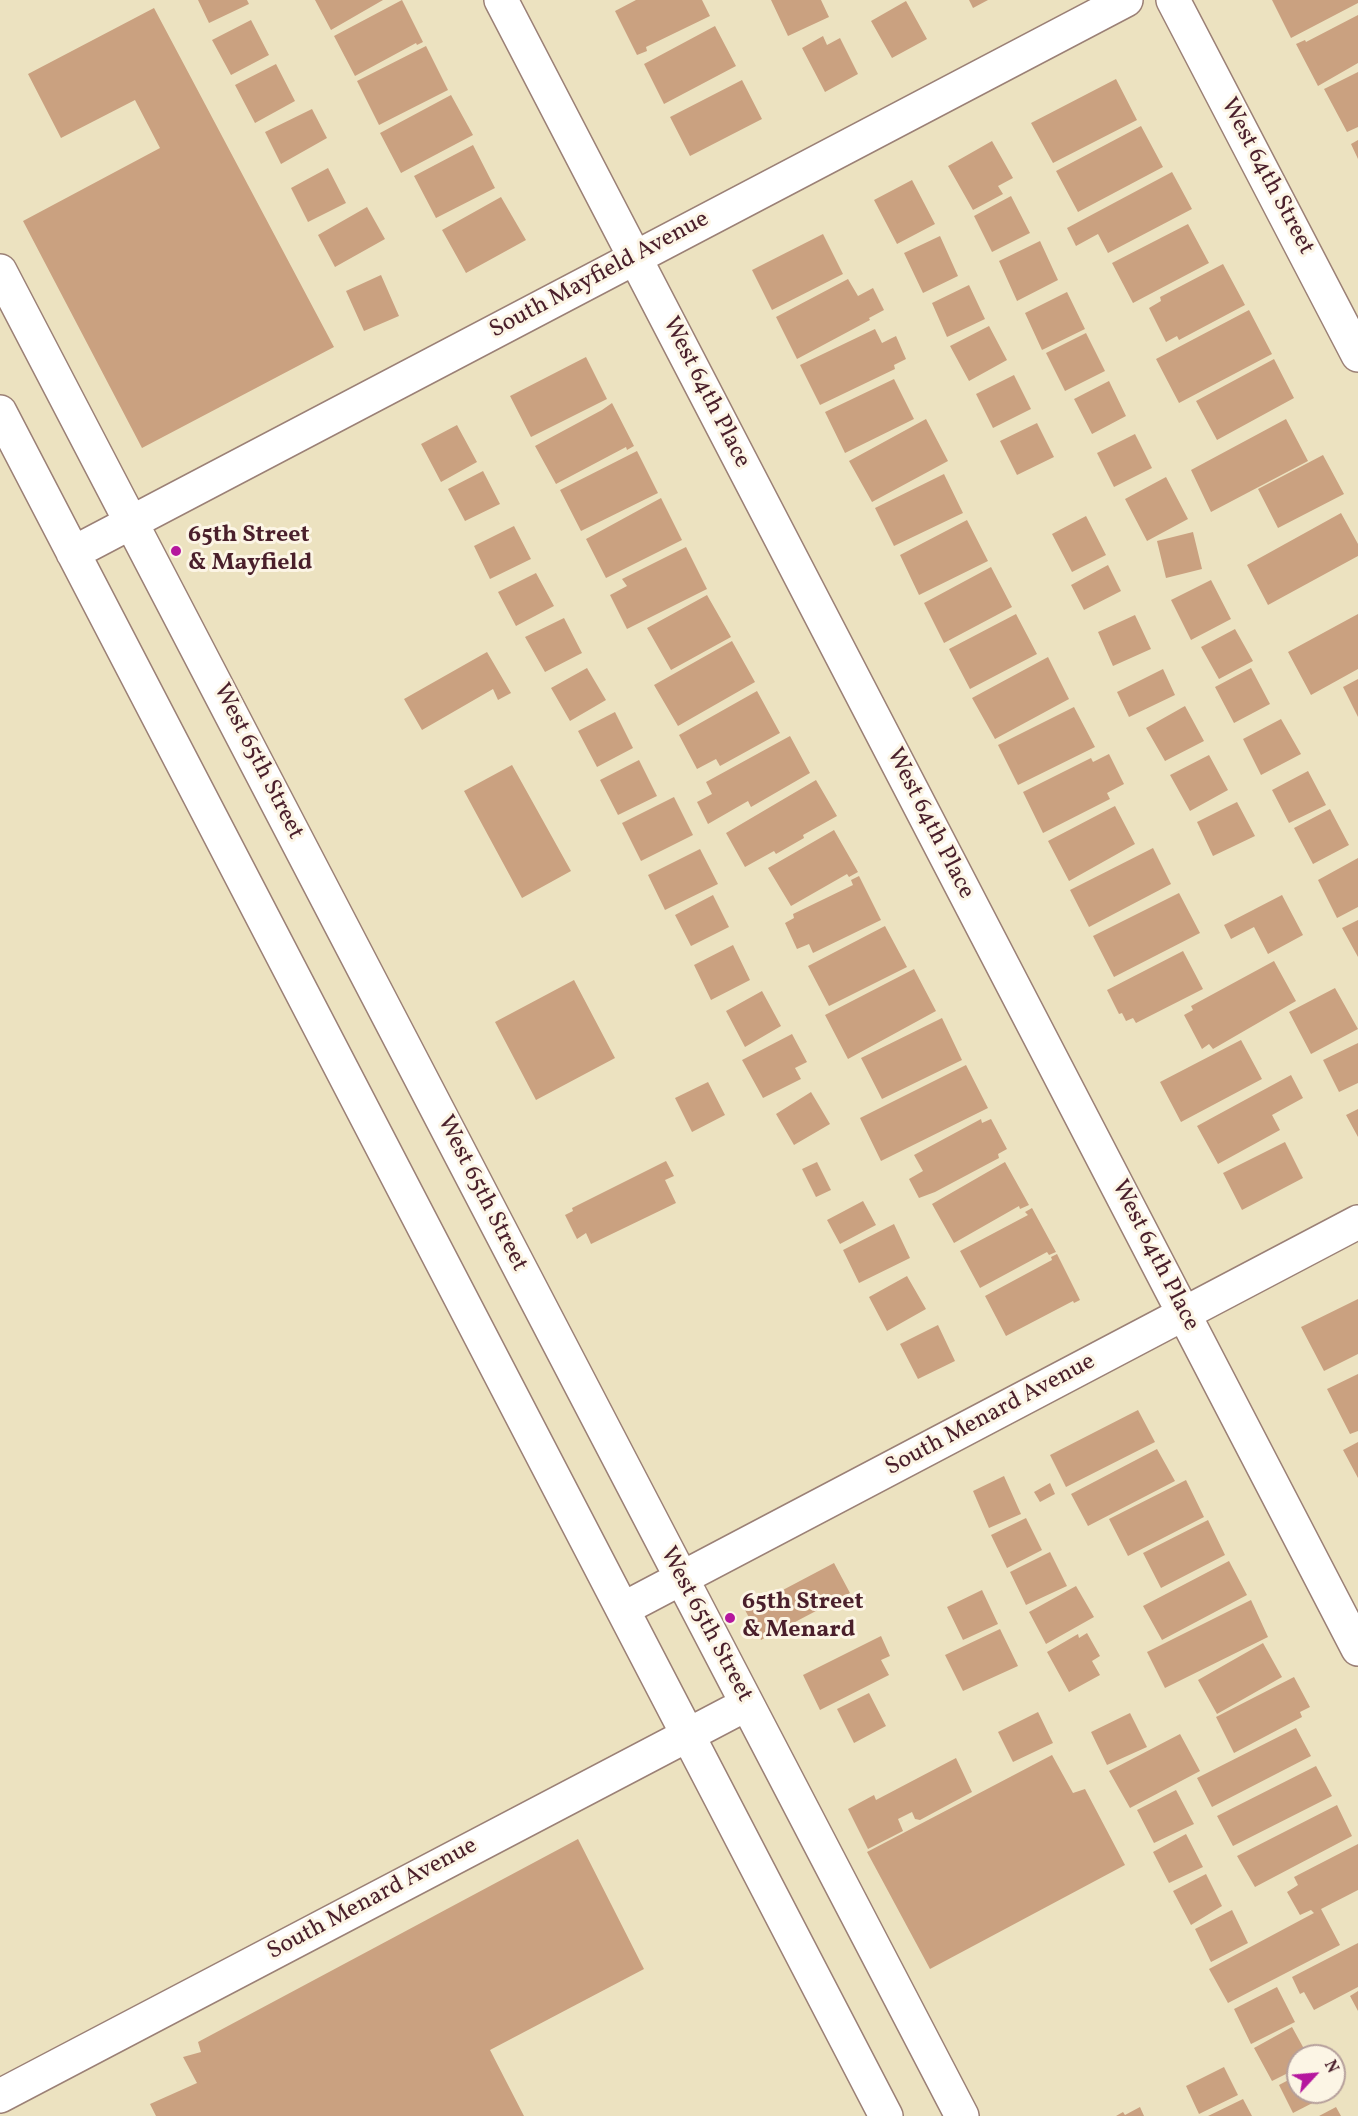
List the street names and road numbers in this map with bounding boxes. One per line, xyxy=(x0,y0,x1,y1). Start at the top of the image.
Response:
street label: West 64th Street xyxy=(1213,94,1319,260)
street label: South Mayfield Avenue xyxy=(485,206,715,346)
street label: West 64th Place xyxy=(655,313,755,473)
street label: West 65th Street xyxy=(205,679,309,845)
street label: West 64th Place xyxy=(879,744,979,904)
street label: West 65th Street xyxy=(429,1111,533,1277)
street label: West 64th Place xyxy=(1104,1176,1204,1336)
street label: South Menard Avenue xyxy=(881,1348,1101,1484)
street label: West 65th Street xyxy=(652,1543,758,1707)
street label: South Menard Avenue xyxy=(263,1832,483,1968)

